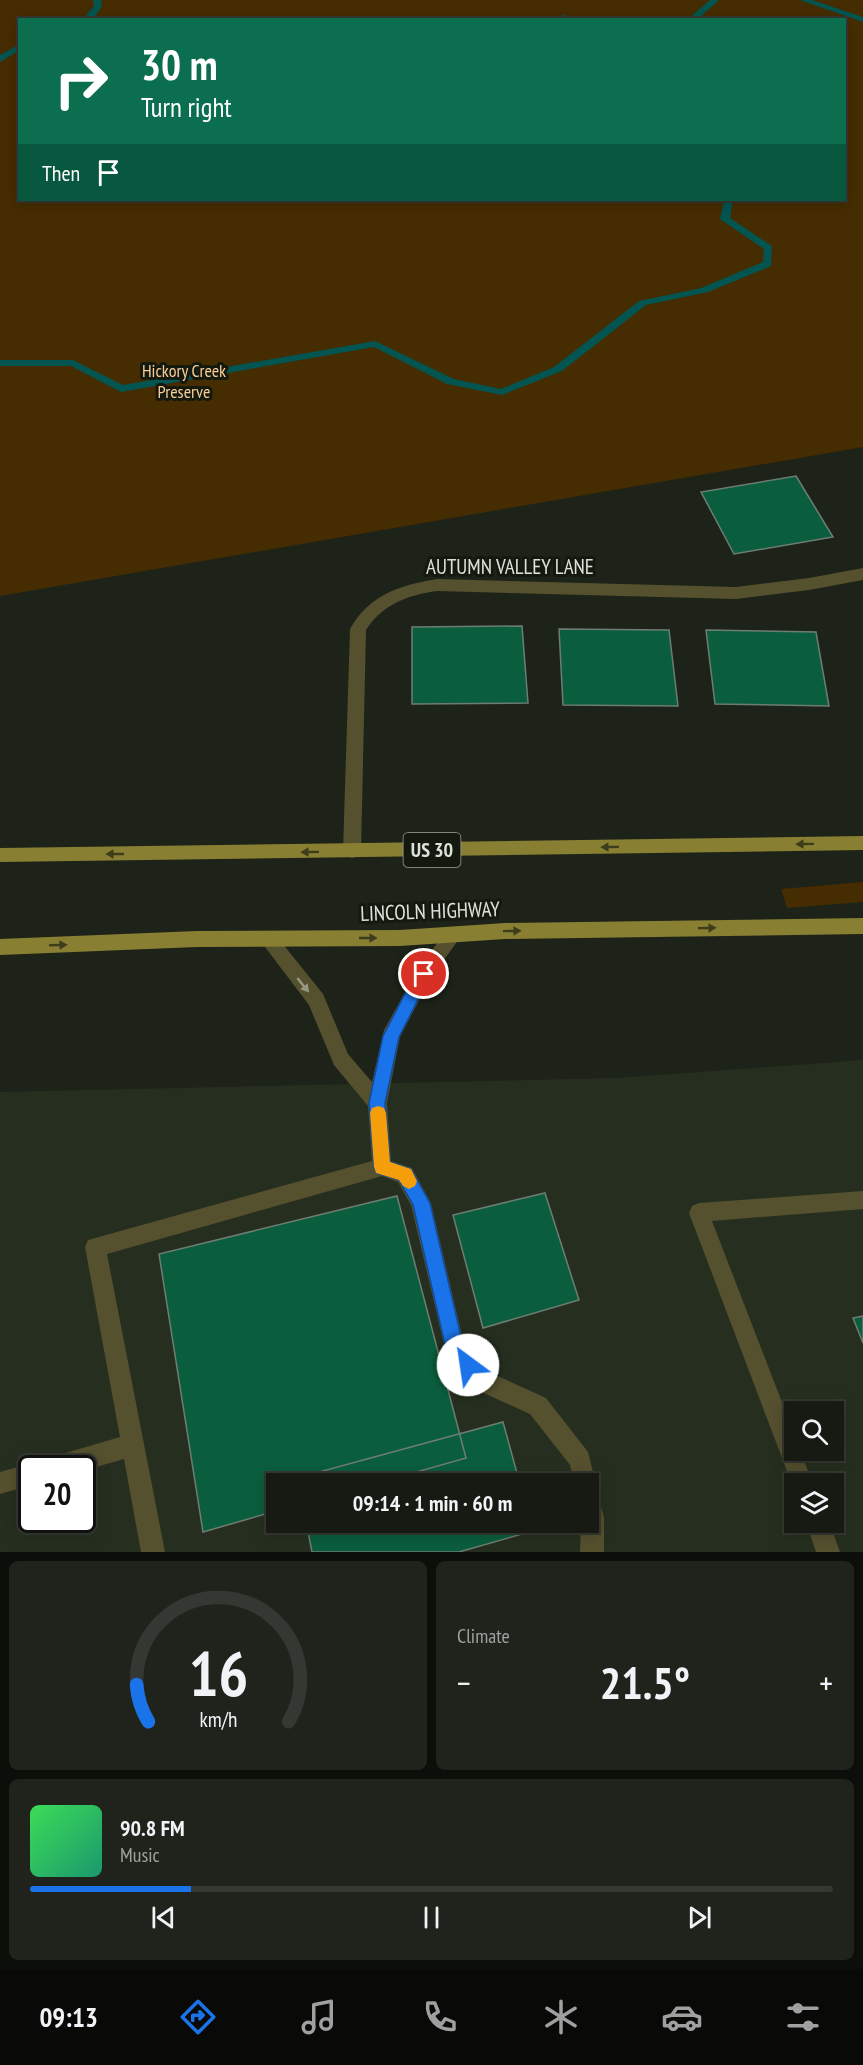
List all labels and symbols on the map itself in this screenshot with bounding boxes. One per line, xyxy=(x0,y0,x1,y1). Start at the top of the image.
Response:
park label: Hickory Creek Preserve xyxy=(142,359,226,403)
street label: AUTUMN VALLEY LANE xyxy=(426,553,594,580)
road number: US 30 xyxy=(404,833,460,867)
one-way arrow xyxy=(795,839,814,848)
one-way arrow xyxy=(600,842,619,852)
one-way arrow xyxy=(300,847,319,857)
one-way arrow xyxy=(105,849,124,859)
street label: LINCOLN HIGHWAY xyxy=(360,895,501,927)
one-way arrow xyxy=(697,924,716,933)
one-way arrow xyxy=(502,927,521,936)
one-way arrow xyxy=(359,933,378,943)
one-way arrow xyxy=(49,940,68,949)
pin xyxy=(398,948,449,999)
one-way arrow xyxy=(297,977,310,993)
position arrow xyxy=(436,1333,500,1397)
speed limit sign: 20 xyxy=(18,1455,96,1533)

